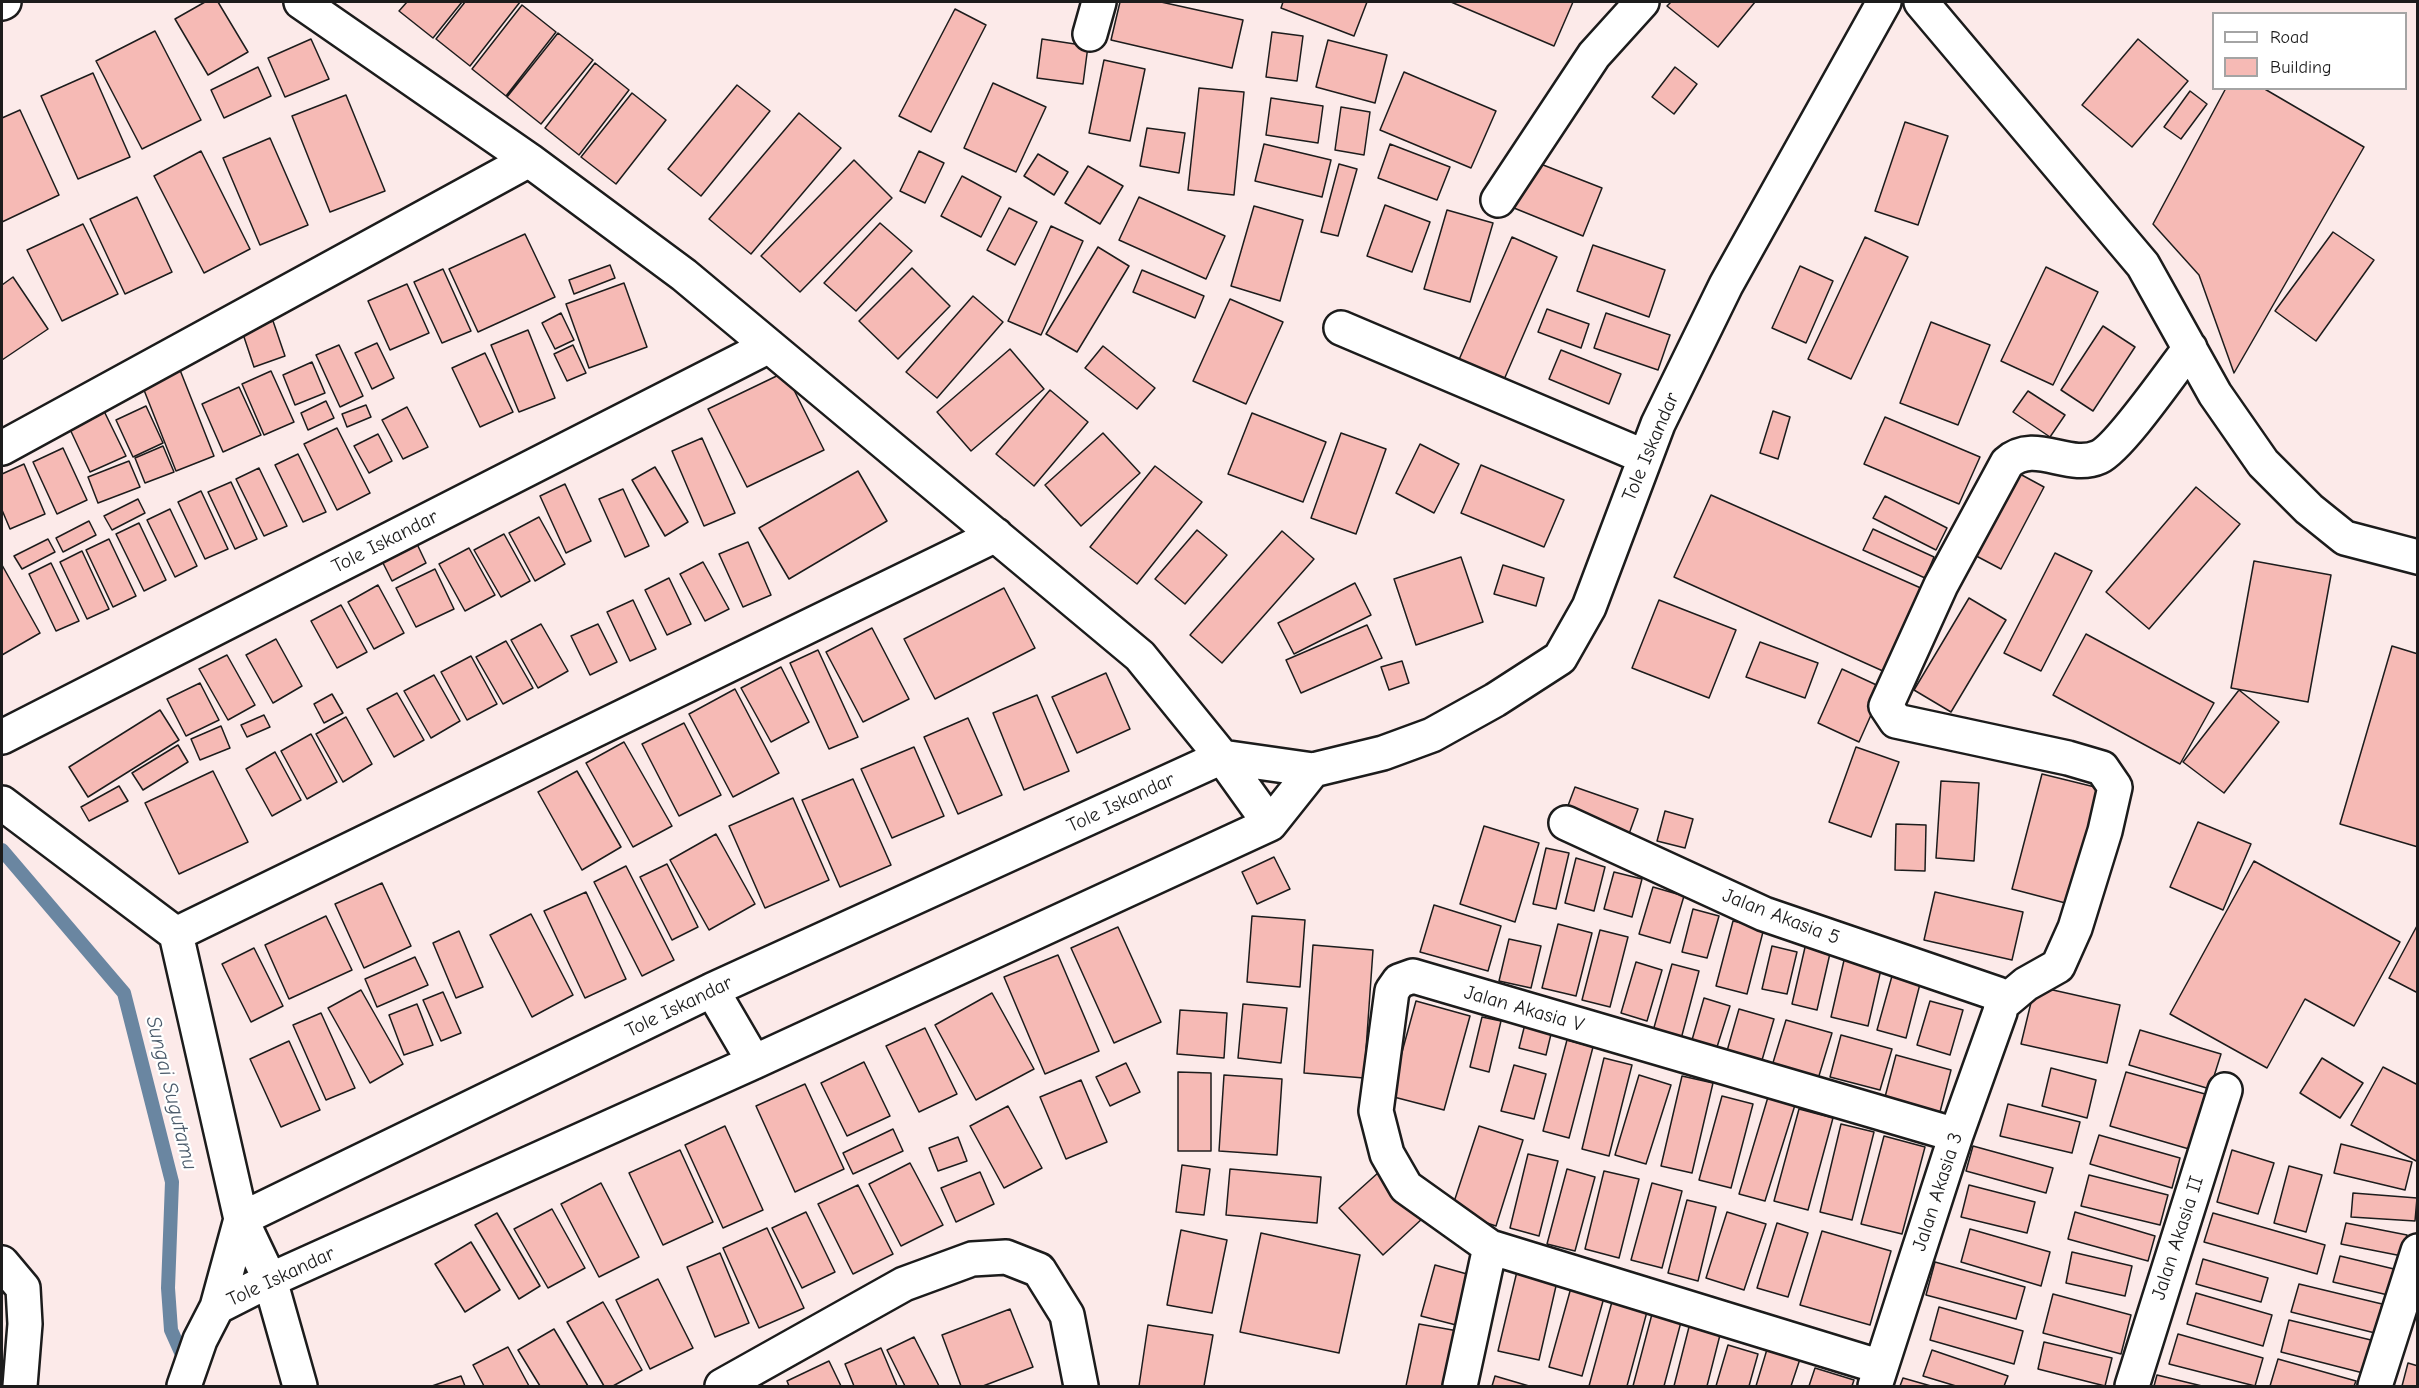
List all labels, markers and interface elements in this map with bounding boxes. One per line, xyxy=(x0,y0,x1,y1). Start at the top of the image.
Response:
legend xyxy=(2212,12,2407,90)
text: Road xyxy=(2270,27,2309,48)
text: Building xyxy=(2270,57,2332,78)
street label: Tole Iskandar xyxy=(1617,389,1685,505)
street label: Tole Iskandar xyxy=(328,505,442,579)
street label: Tole Iskandar xyxy=(1063,768,1179,838)
street label: Jalan Akasia 5 xyxy=(1719,884,1843,950)
street label: Tole Iskandar xyxy=(622,971,736,1043)
street label: Jalan Akasia V xyxy=(1461,980,1587,1038)
water label: Sungai Sugutamu xyxy=(140,1013,202,1173)
street label: Jalan Akasia 3 xyxy=(1908,1130,1968,1254)
street label: Jalan Akasia II xyxy=(2147,1173,2209,1303)
street label: Tole Iskandar xyxy=(223,1242,339,1312)

